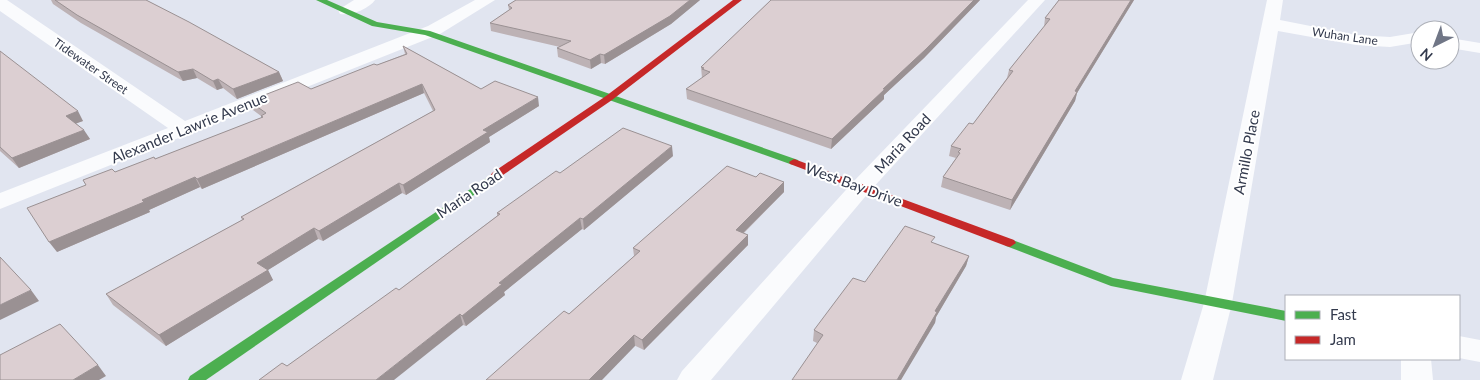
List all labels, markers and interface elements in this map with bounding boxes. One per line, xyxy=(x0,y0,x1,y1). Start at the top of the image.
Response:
north arrow xyxy=(1410,20,1460,70)
street label: Wuhan Lane xyxy=(1311,24,1379,48)
street label: Tidewater Street xyxy=(51,35,132,98)
text: N xyxy=(1416,45,1436,65)
street label: Alexander Lawrie Avenue xyxy=(108,87,270,167)
street label: Armillo Place xyxy=(1229,108,1263,196)
street label: Maria Road xyxy=(870,110,934,176)
street label: West Bay Drive xyxy=(803,158,905,210)
street label: Maria Road xyxy=(433,165,505,221)
legend xyxy=(1285,295,1460,360)
text: Fast xyxy=(1330,305,1357,323)
text: Jam xyxy=(1330,330,1356,348)

